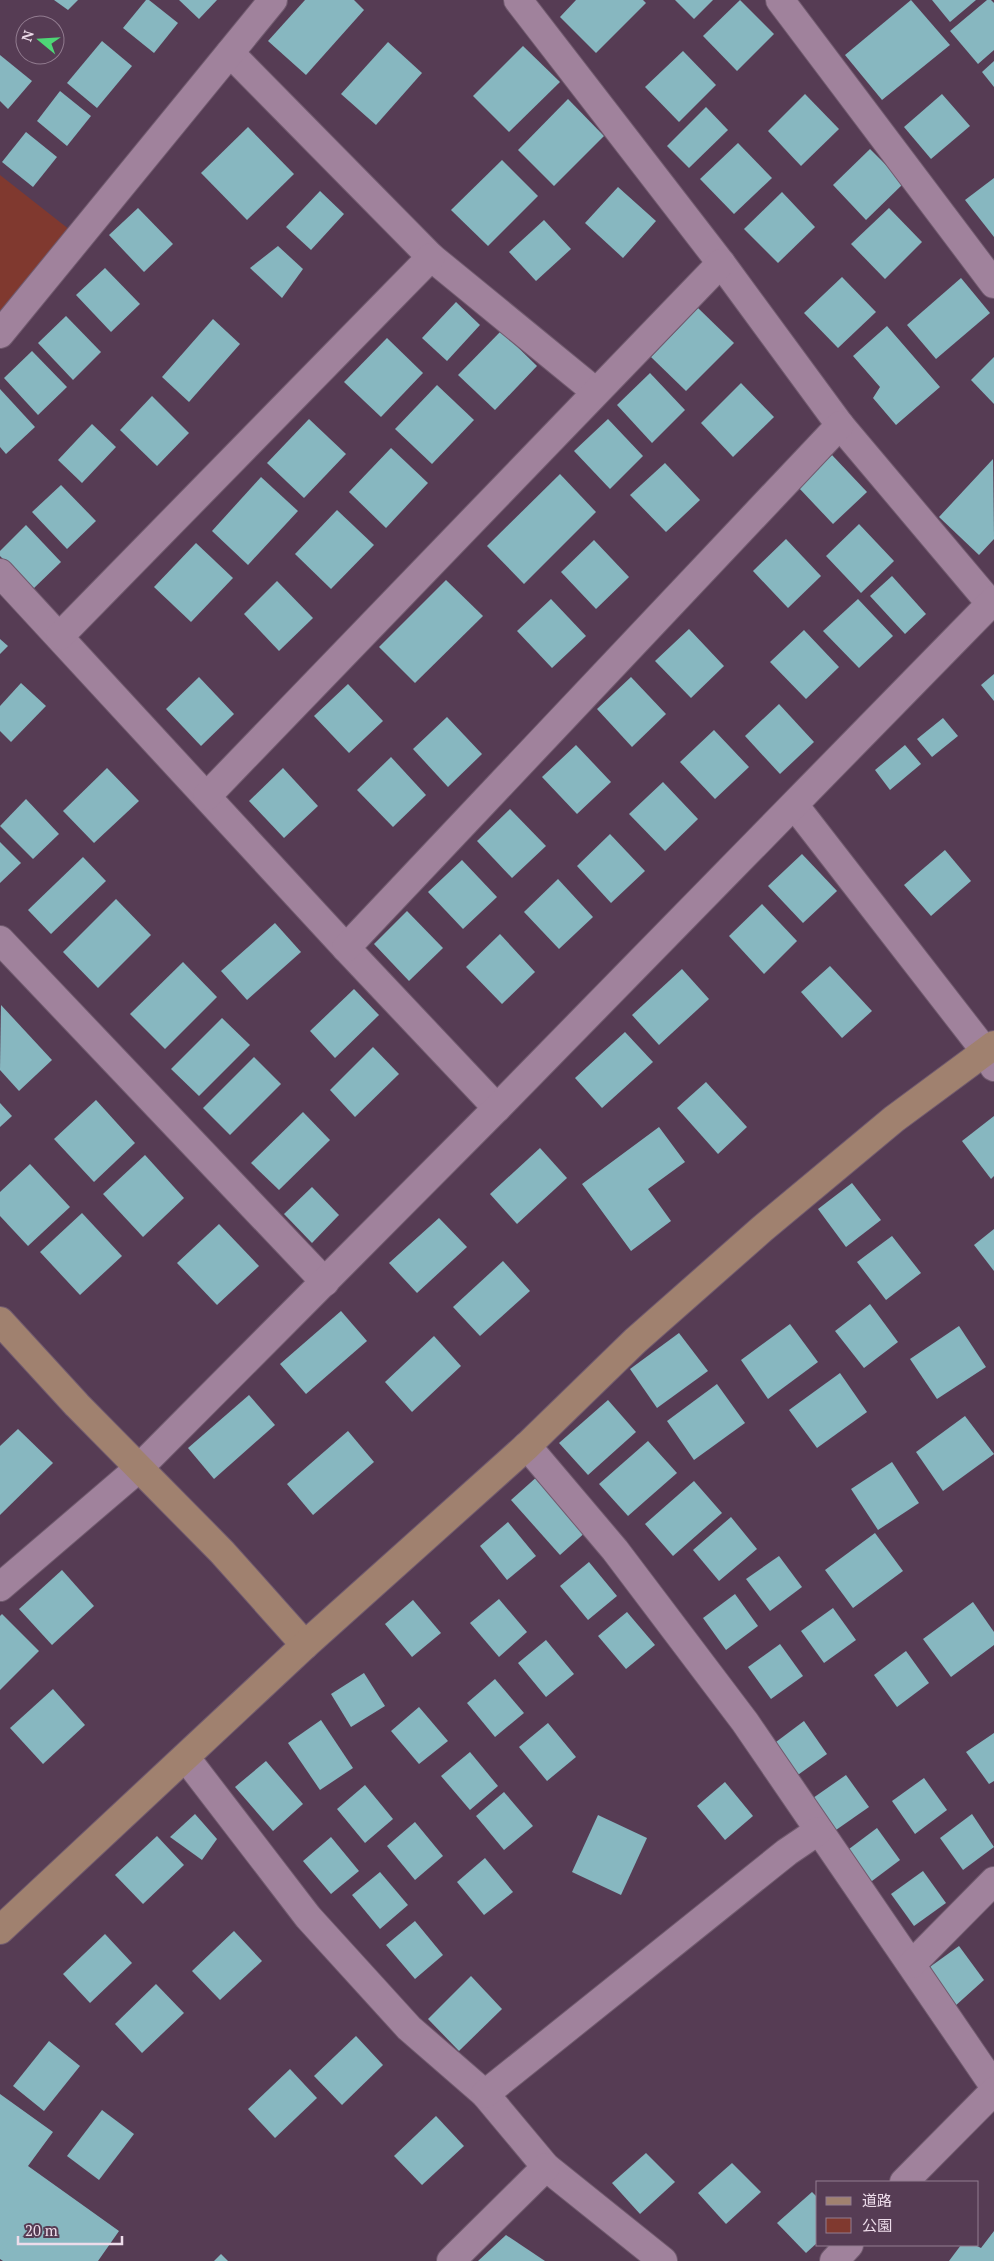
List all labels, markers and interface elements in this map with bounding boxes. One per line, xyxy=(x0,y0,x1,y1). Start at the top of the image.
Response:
north arrow xyxy=(15,15,65,65)
text: N xyxy=(16,27,38,44)
legend xyxy=(816,2181,979,2246)
text: 道路 xyxy=(862,2190,892,2210)
scale bar xyxy=(18,2214,121,2246)
text: 公園 xyxy=(862,2215,892,2235)
text: 20 m xyxy=(25,2220,58,2240)

